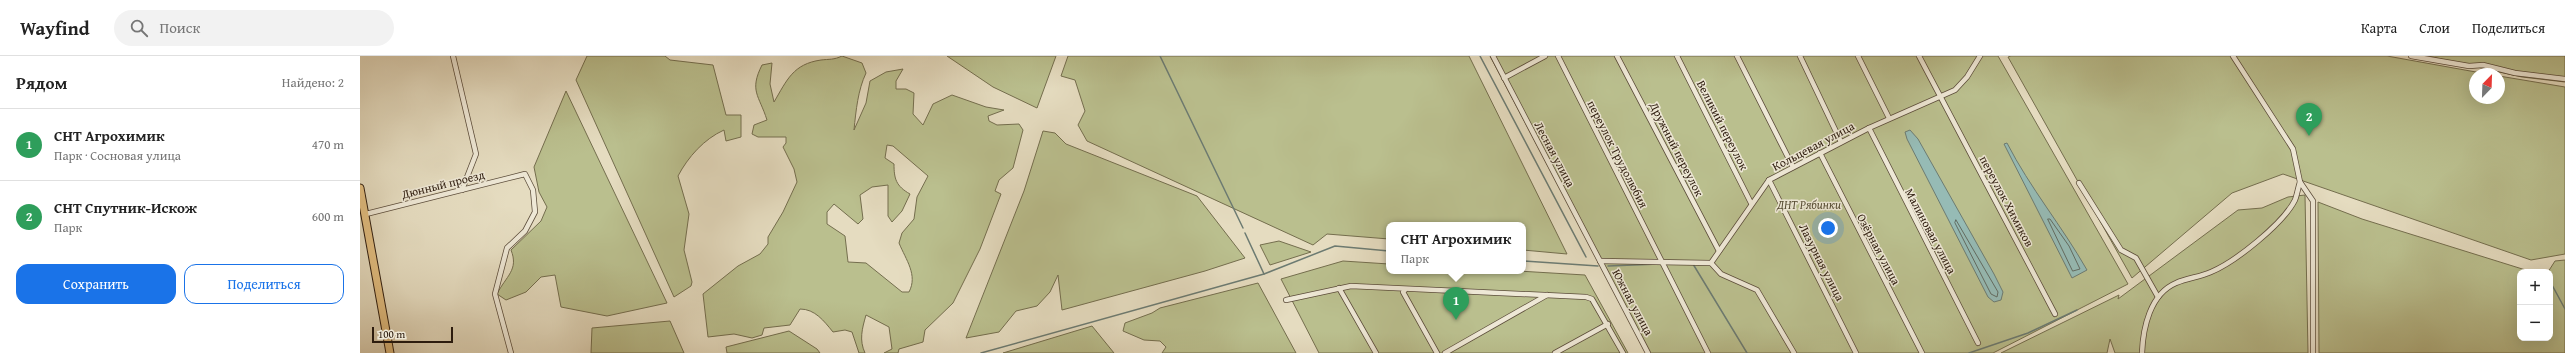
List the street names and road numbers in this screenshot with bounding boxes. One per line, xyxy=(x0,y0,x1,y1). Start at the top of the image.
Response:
street label: Великий переулок xyxy=(1693,77,1753,174)
street label: переулок Трудолюбия xyxy=(1583,97,1653,211)
street label: Дружный переулок xyxy=(1645,98,1708,200)
street label: Кольцевая улица xyxy=(1769,117,1857,175)
street label: Лесная улица xyxy=(1531,118,1580,190)
street label: переулок Химиков xyxy=(1976,153,2038,250)
street label: Дюнный проезд xyxy=(399,165,487,203)
street label: Малиновая улица xyxy=(1901,185,1961,277)
street label: Озёрная улица xyxy=(1853,210,1905,288)
street label: Лазурная улица xyxy=(1795,220,1849,304)
street label: Южная улица xyxy=(1608,266,1658,338)

